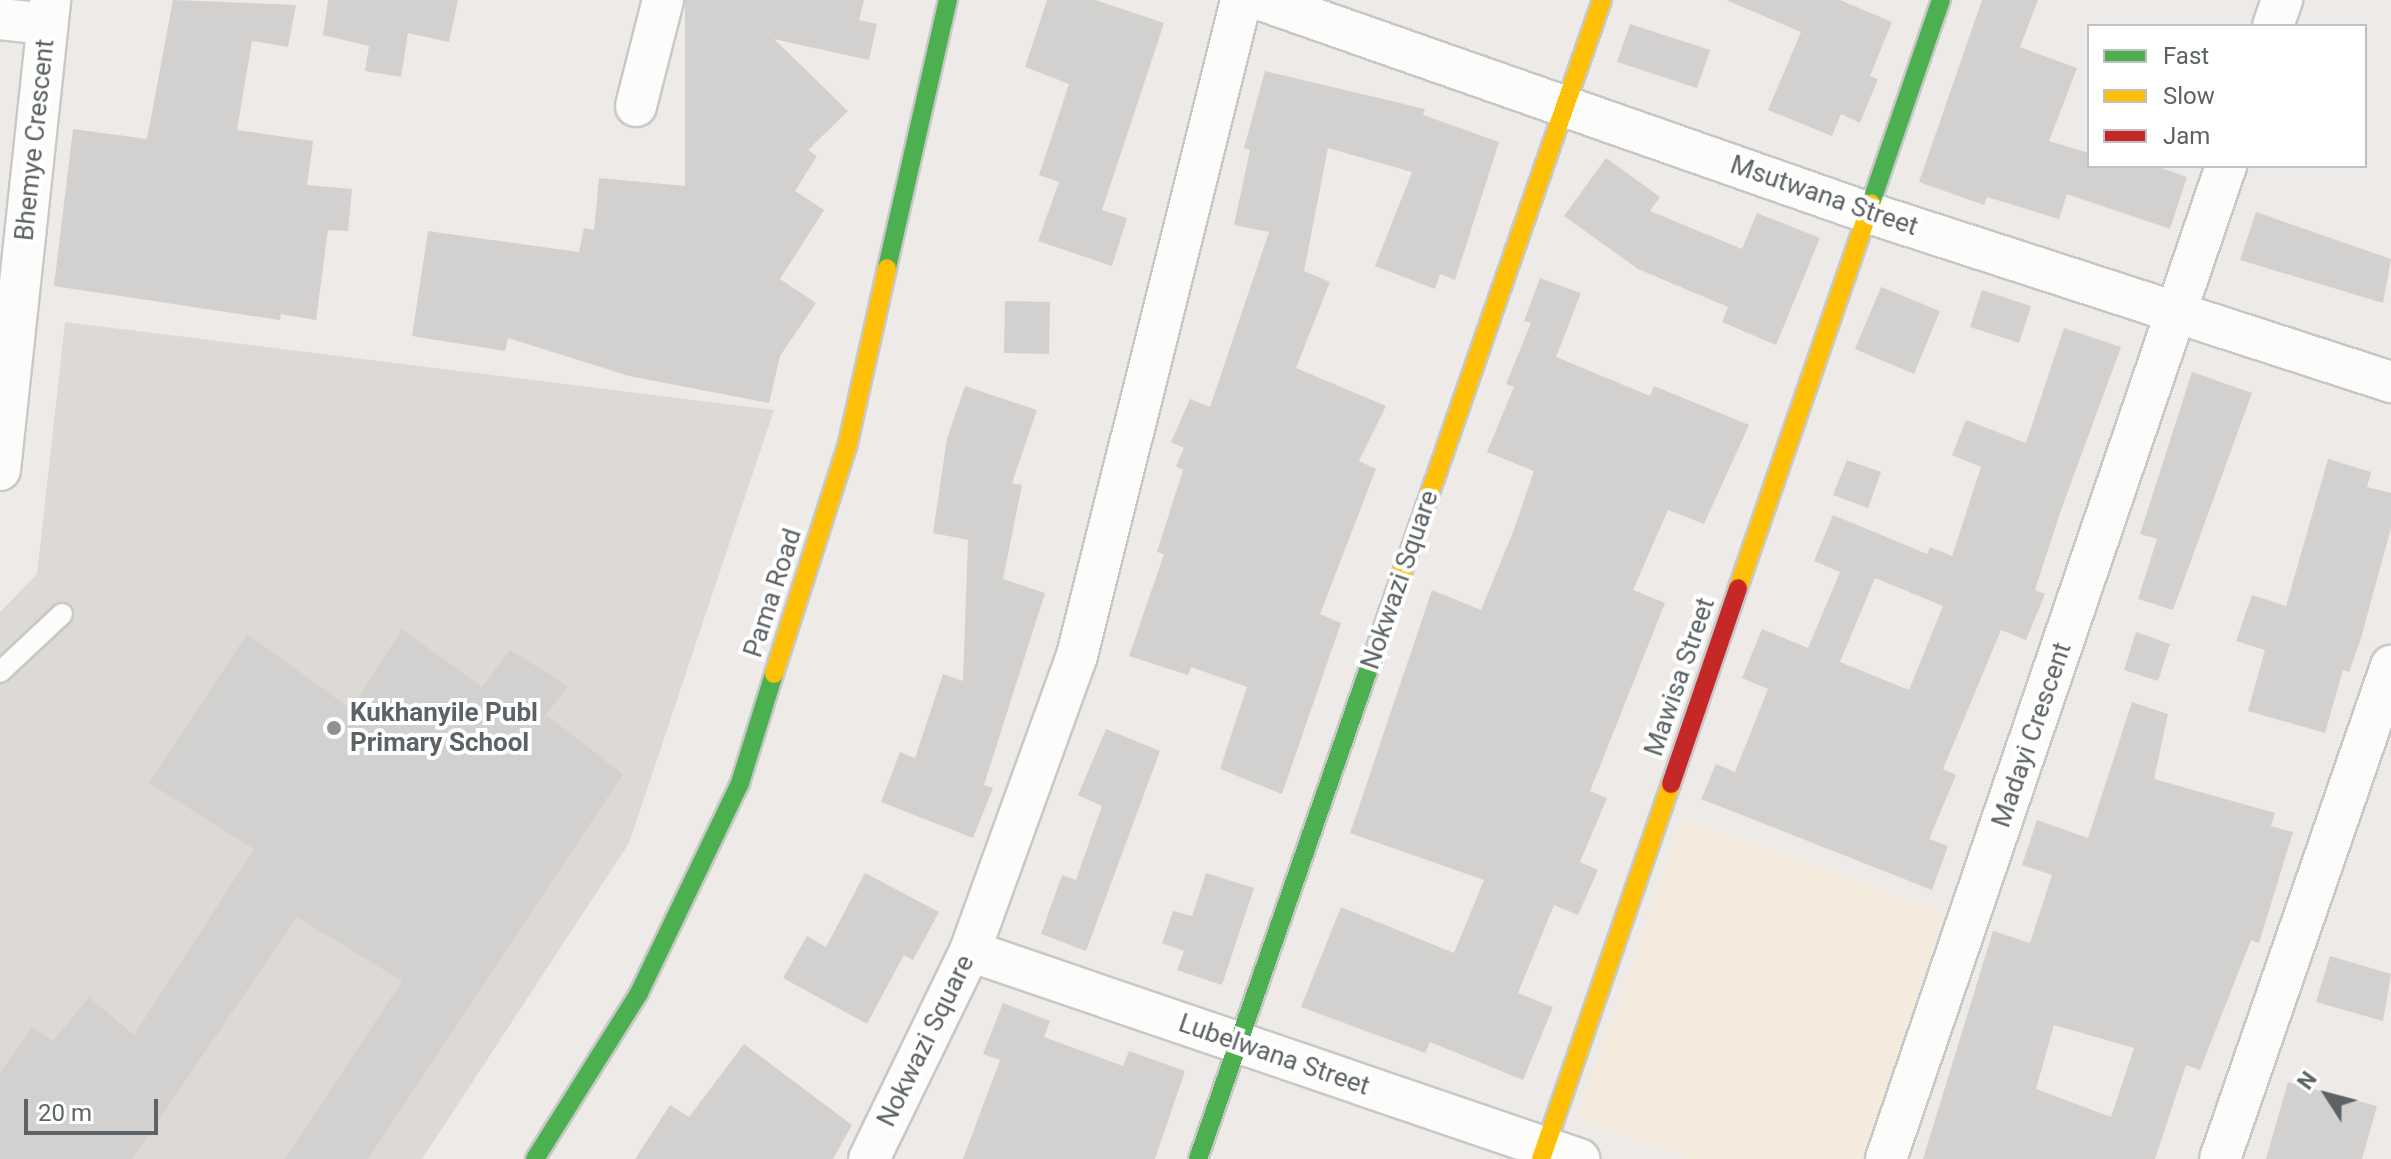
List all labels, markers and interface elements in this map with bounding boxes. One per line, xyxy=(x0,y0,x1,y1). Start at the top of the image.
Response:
legend xyxy=(2087,24,2367,168)
street label: Bhemye Crescent xyxy=(9,38,61,242)
text: Fast xyxy=(2163,42,2209,70)
text: Slow xyxy=(2163,82,2215,110)
text: Jam xyxy=(2163,122,2210,150)
street label: Msutwana Street xyxy=(1726,149,1922,243)
street label: Nokwazi Square xyxy=(1355,487,1445,673)
street label: Pama Road xyxy=(738,525,808,661)
street label: Mawisa Street xyxy=(1638,594,1722,760)
street label: Madayi Crescent xyxy=(1986,638,2078,832)
place label: Kukhanyile Publ Primary School xyxy=(350,697,538,758)
marker: Kukhanyile Publ Primary School xyxy=(325,719,343,737)
street label: Nokwazi Square xyxy=(871,950,981,1132)
street label: Lubelwana Street xyxy=(1175,1008,1373,1102)
north arrow xyxy=(2287,1055,2367,1135)
text: N xyxy=(2293,1067,2322,1094)
scale bar xyxy=(28,1083,162,1133)
text: 20 m xyxy=(38,1099,92,1127)

